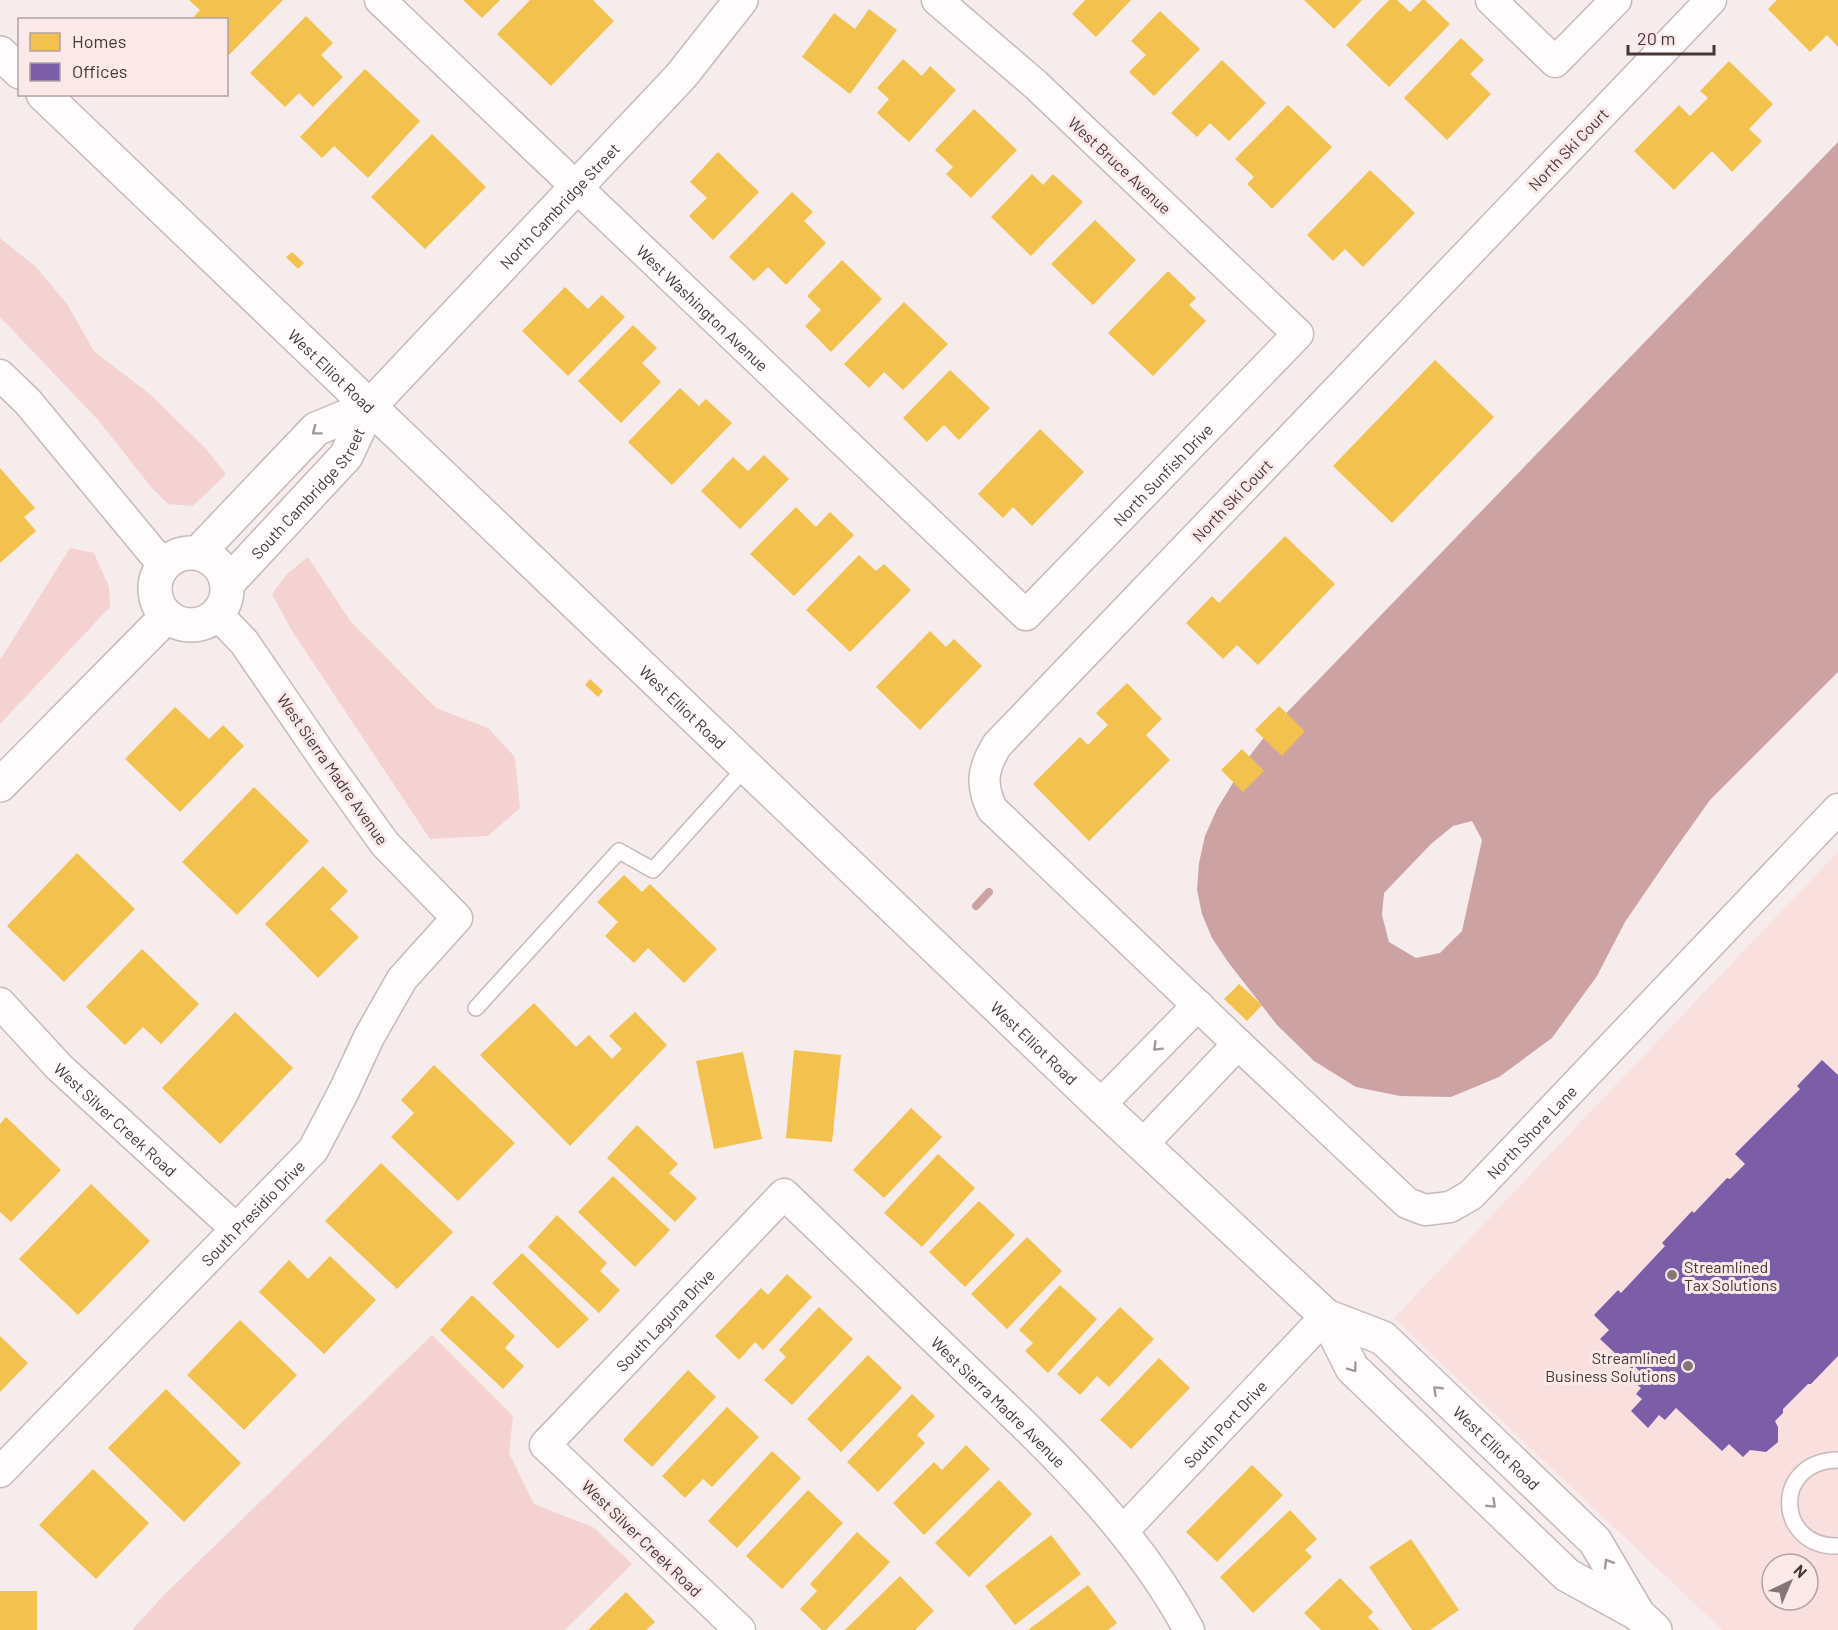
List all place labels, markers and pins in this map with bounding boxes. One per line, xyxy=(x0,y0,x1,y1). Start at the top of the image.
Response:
place label: Streamlined Tax Solutions xyxy=(1684,1257,1777,1294)
marker: Streamlined Tax Solutions xyxy=(1665,1268,1679,1282)
place label: Streamlined Business Solutions xyxy=(1545,1348,1676,1385)
marker: Streamlined Business Solutions xyxy=(1681,1359,1695,1373)

